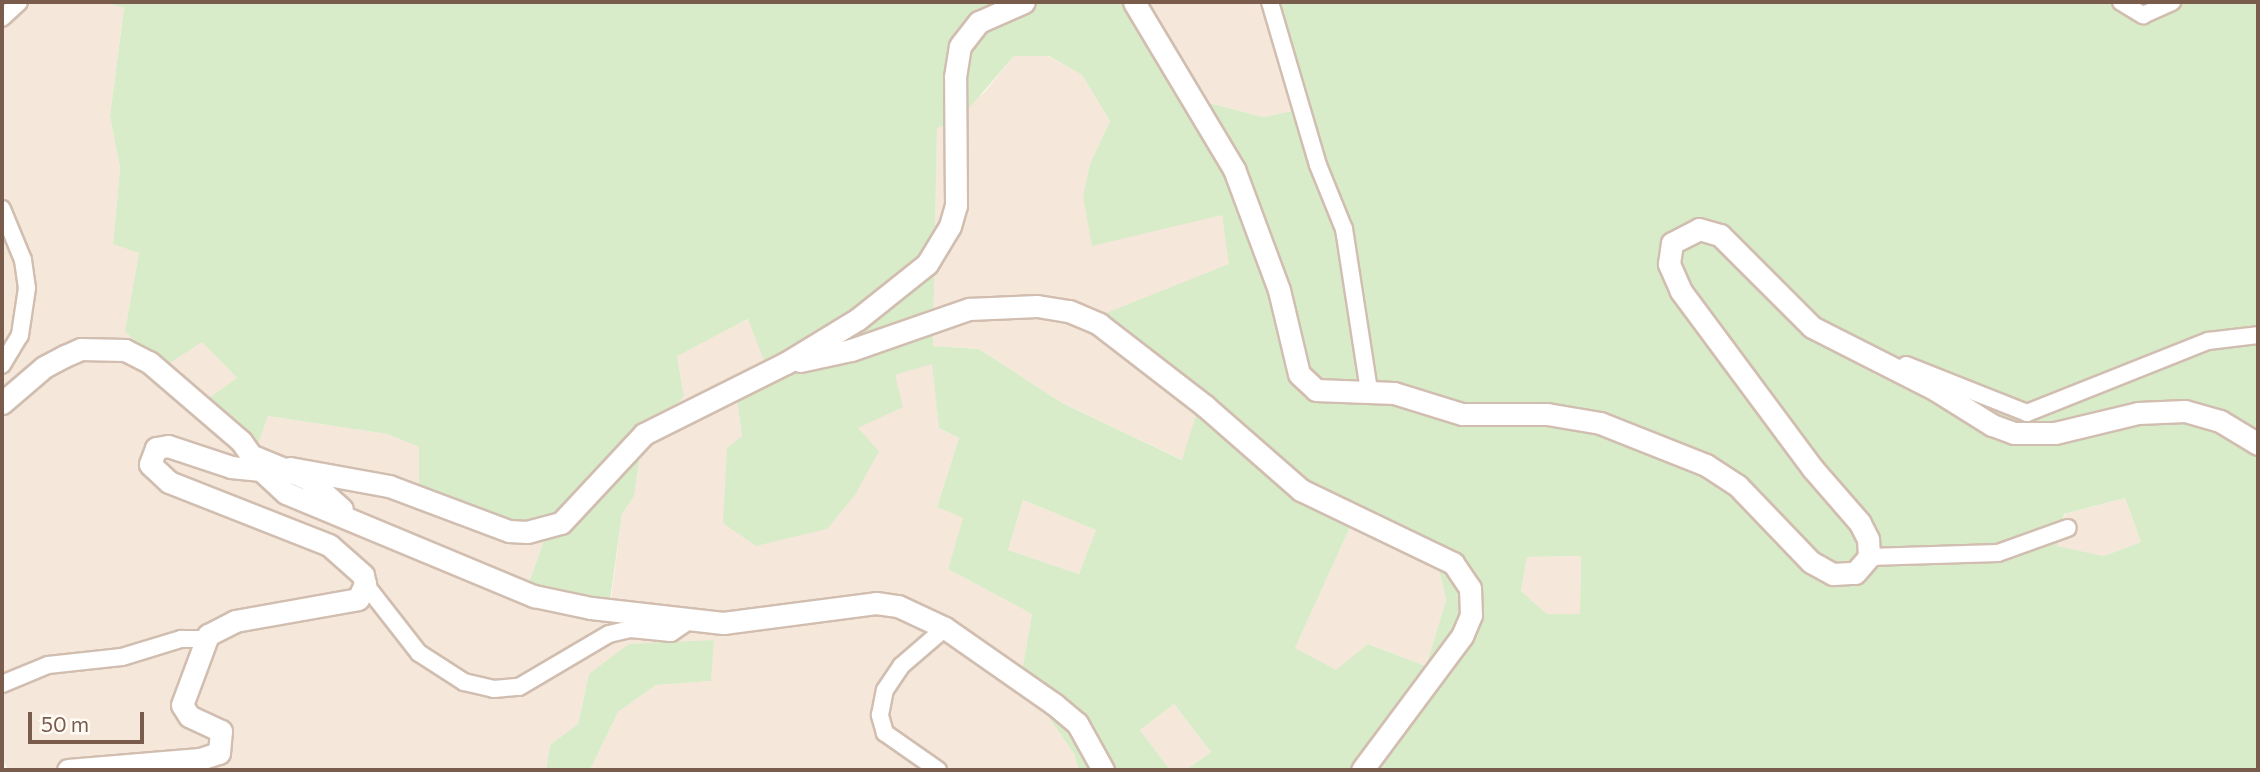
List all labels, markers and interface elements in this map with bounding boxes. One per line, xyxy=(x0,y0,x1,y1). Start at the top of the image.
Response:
scale bar xyxy=(32,698,147,742)
text: 50 m xyxy=(41,711,89,736)

